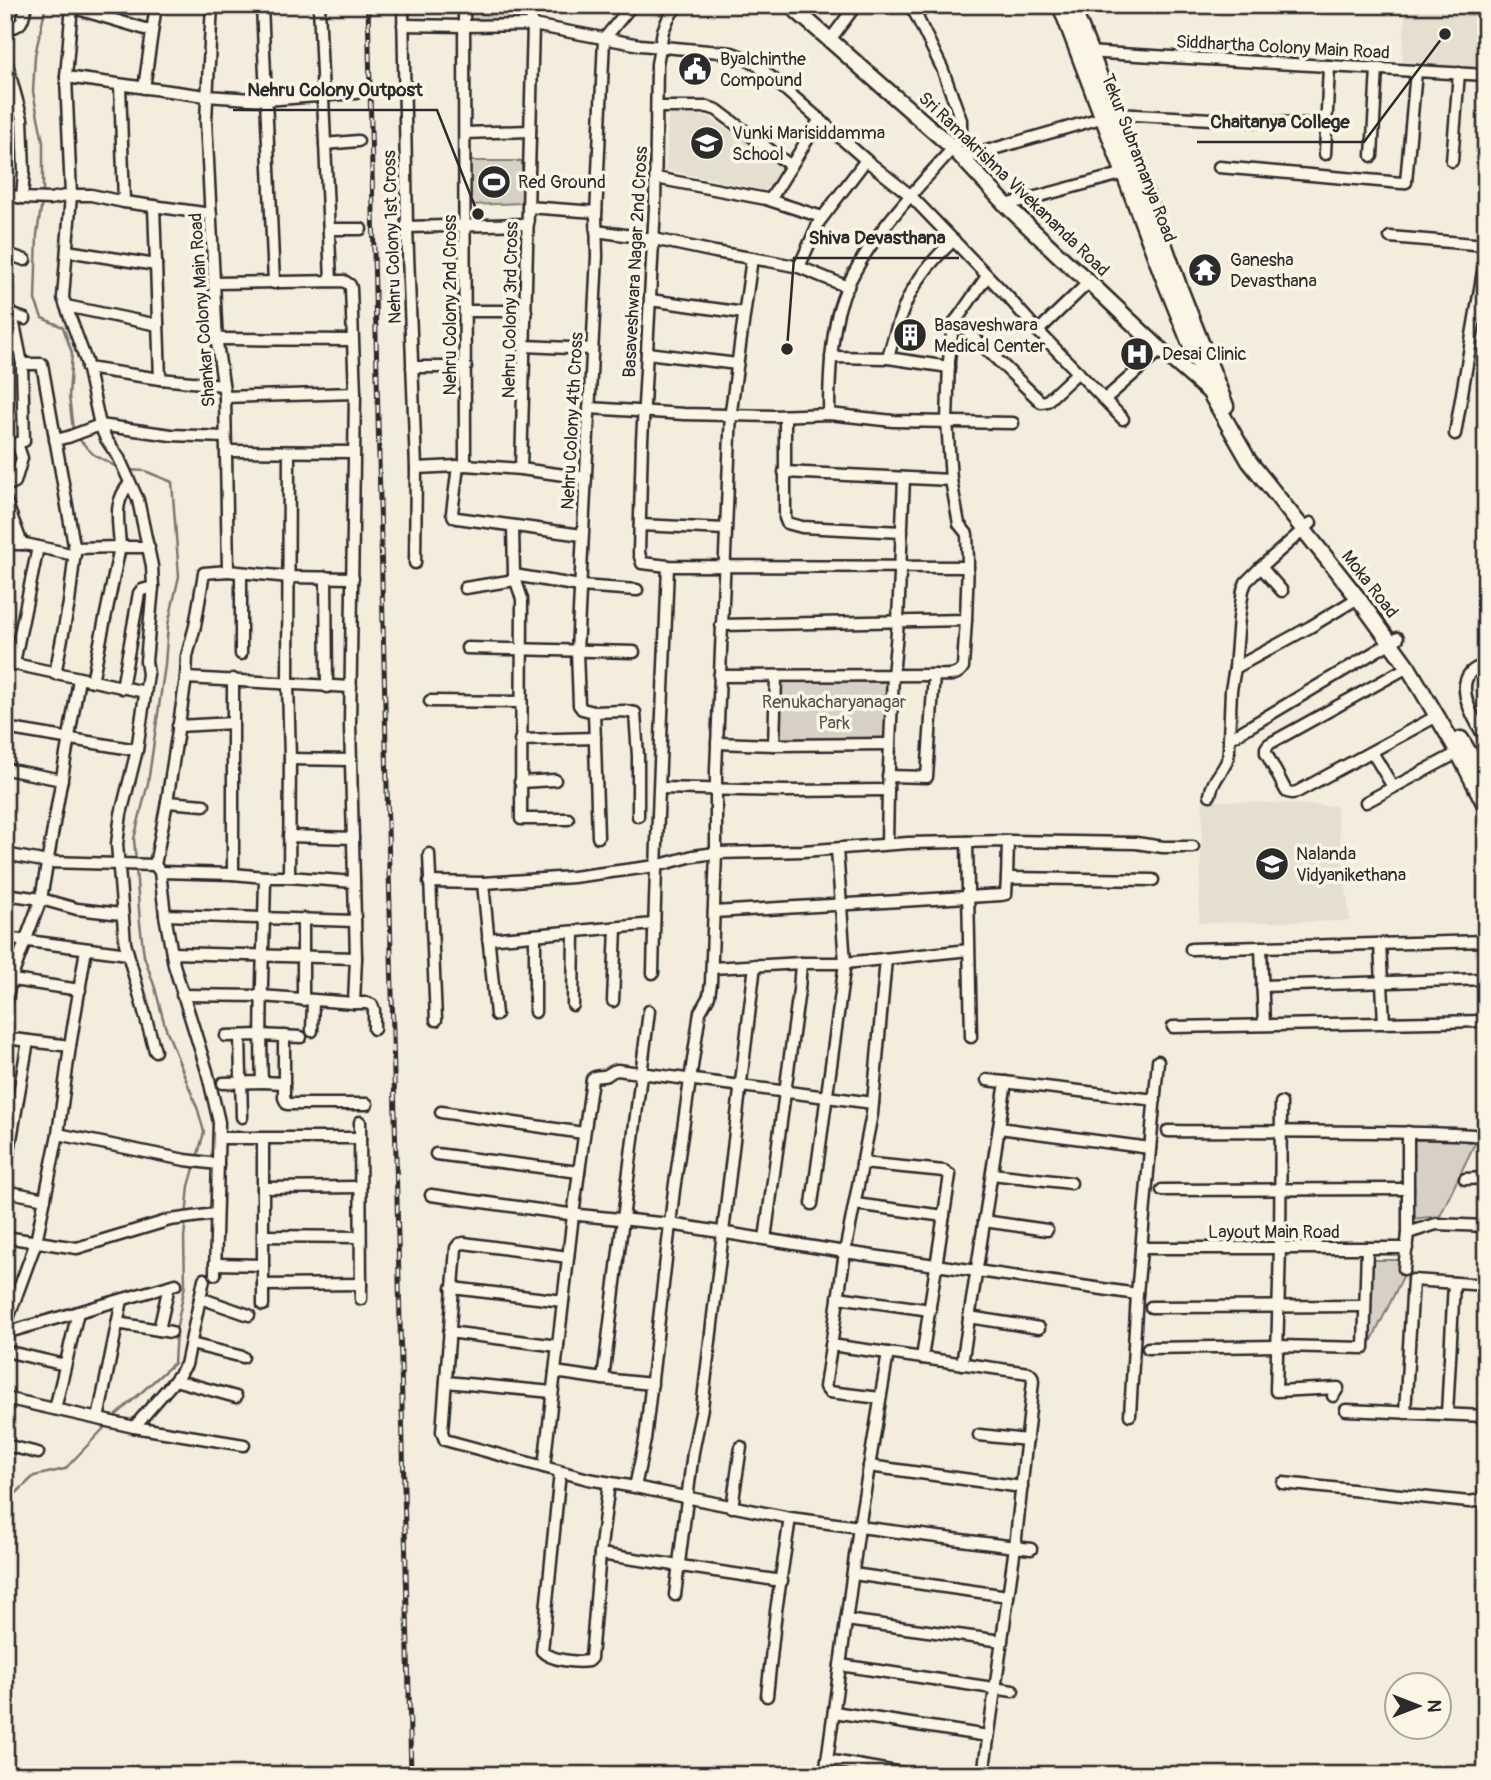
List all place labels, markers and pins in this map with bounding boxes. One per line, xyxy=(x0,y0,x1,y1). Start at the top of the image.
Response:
place label: Byalchinthe Compound xyxy=(720,48,806,92)
public building icon: Byalchinthe Compound xyxy=(676,50,714,88)
callout: Nehru Colony Outpost xyxy=(233,70,437,110)
callout: Chaitanya College xyxy=(1197,102,1364,142)
place label: Vunki Marisiddamma School xyxy=(732,122,885,166)
school or university icon: Vunki Marisiddamma School xyxy=(688,124,726,162)
sports icon: Red Ground xyxy=(475,163,513,201)
place label: Red Ground xyxy=(518,171,606,194)
callout: Shiva Devasthana xyxy=(794,218,959,258)
place label: Ganesha Devasthana xyxy=(1230,249,1317,293)
temple icon: Ganesha Devasthana xyxy=(1186,251,1224,289)
place label: Basaveshwara Medical Center xyxy=(934,314,1046,358)
building icon: Basaveshwara Medical Center xyxy=(891,316,929,354)
hospital icon: Desai Clinic xyxy=(1118,335,1156,373)
place label: Desai Clinic xyxy=(1162,343,1247,366)
place label: Nalanda Vidyanikethana xyxy=(1296,843,1406,887)
school or university icon: Nalanda Vidyanikethana xyxy=(1253,845,1291,883)

